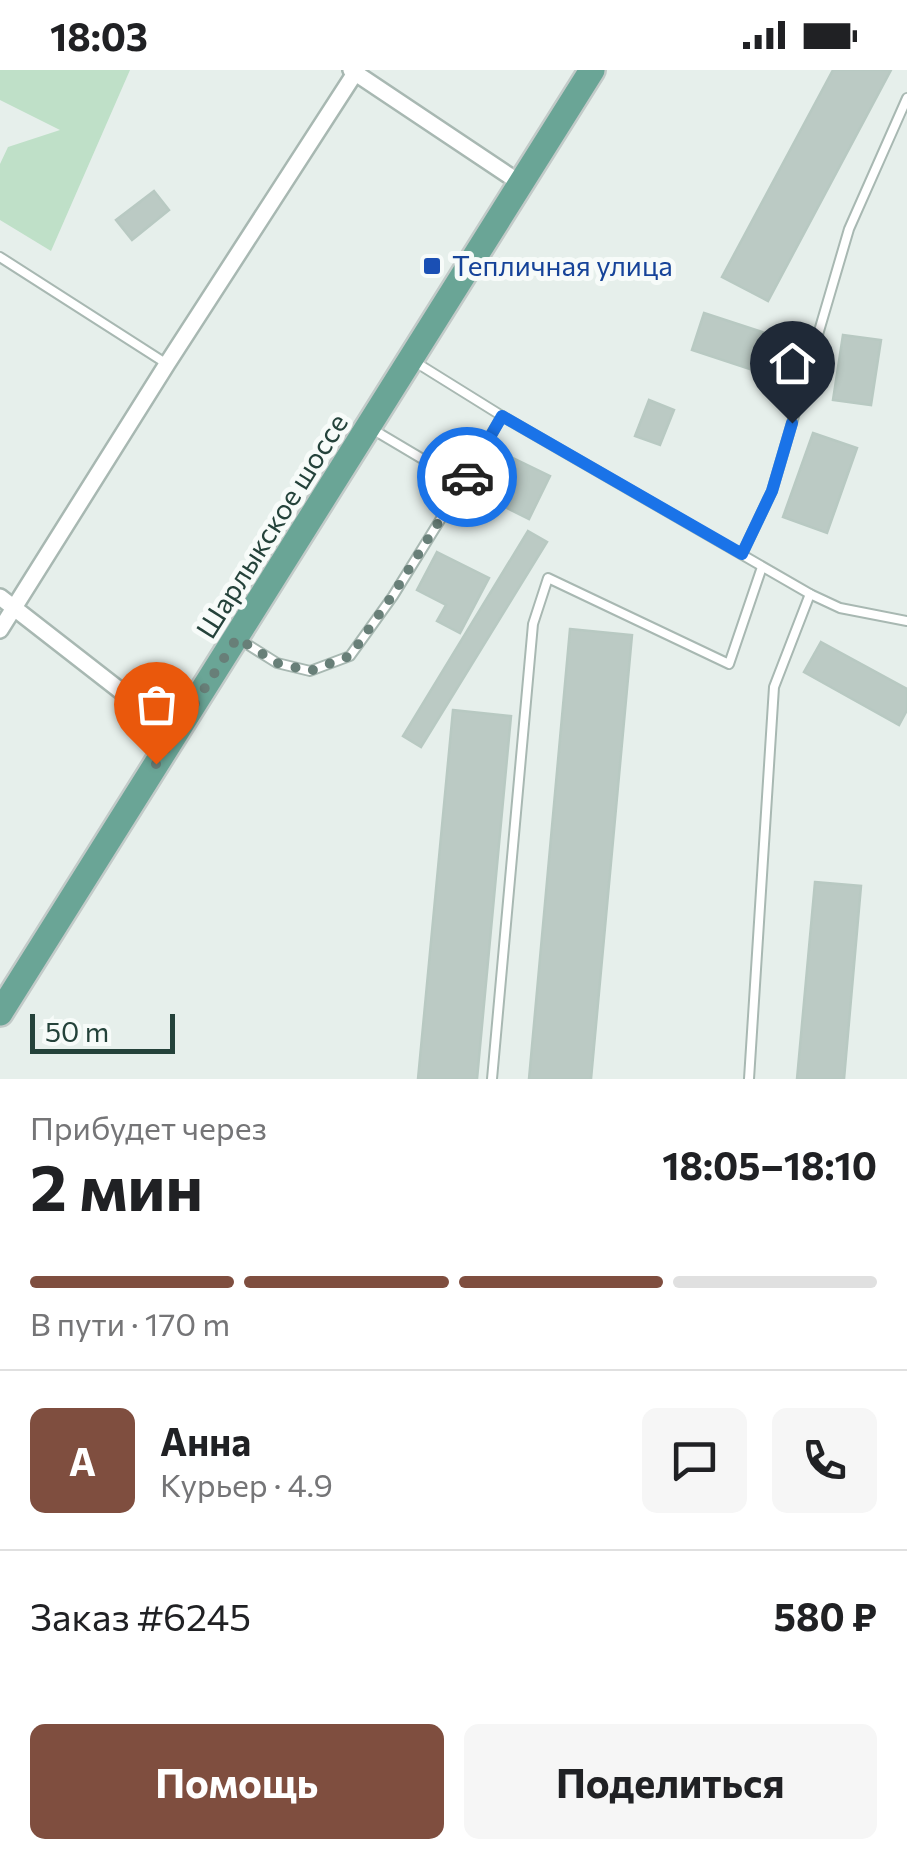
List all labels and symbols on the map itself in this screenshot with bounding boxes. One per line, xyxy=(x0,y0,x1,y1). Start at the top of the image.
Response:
place label: Тепличная улица xyxy=(452,248,673,282)
marker: Тепличная улица xyxy=(421,255,443,277)
pin xyxy=(750,321,835,424)
street label: Шарлыкское шоссе xyxy=(188,407,354,644)
courier xyxy=(417,427,517,527)
pin xyxy=(114,662,199,765)
scale bar xyxy=(30,1009,175,1054)

